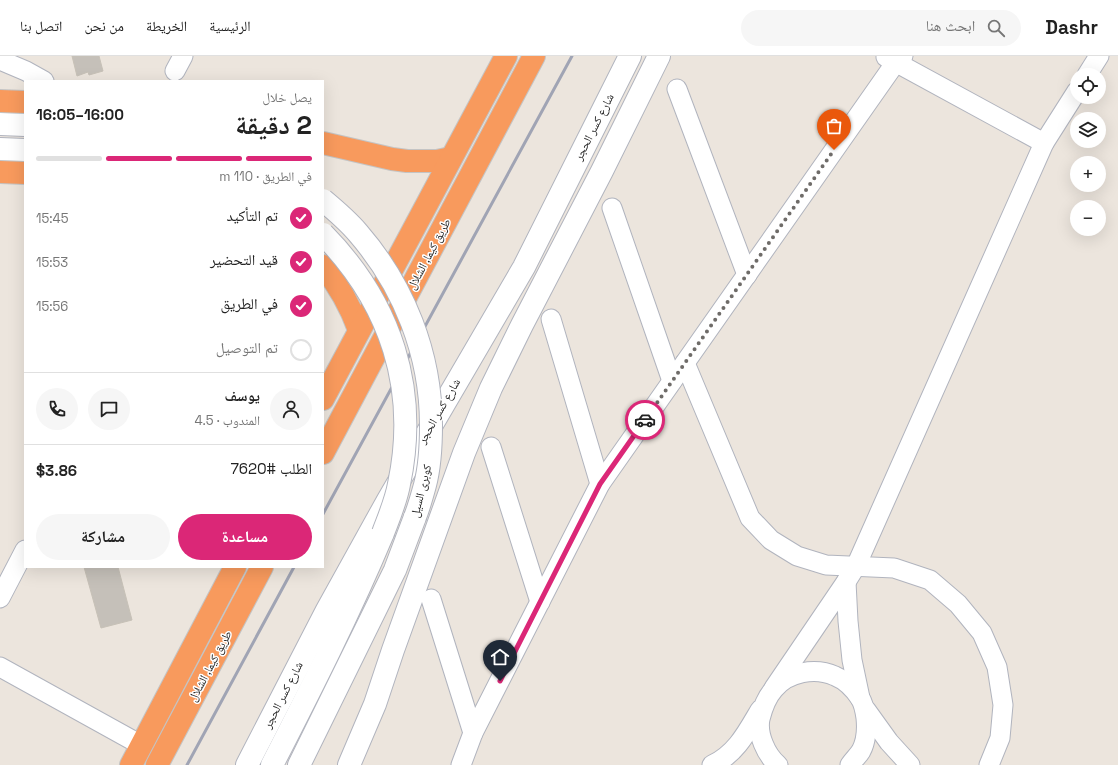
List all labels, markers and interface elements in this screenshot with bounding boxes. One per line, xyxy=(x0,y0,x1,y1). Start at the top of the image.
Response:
search box xyxy=(741,10,1021,46)
text: Dashr xyxy=(1045,15,1098,40)
text: ابحث هنا xyxy=(926,16,975,35)
text: اتصل بنا xyxy=(20,17,62,35)
text: من نحن xyxy=(84,17,124,35)
text: الخريطة xyxy=(146,17,187,35)
text: الرئيسية xyxy=(209,17,251,35)
icon: search xyxy=(985,17,1007,39)
map controls xyxy=(1070,68,1106,236)
button: locate xyxy=(1070,68,1106,104)
text: يصل خلال xyxy=(262,89,312,106)
street label: شارع كسر الحجر xyxy=(570,91,618,164)
text: 16:00–16:05 xyxy=(36,105,124,124)
text: 2 دقيقة xyxy=(235,108,312,142)
pin xyxy=(817,109,851,150)
button: layers xyxy=(1070,112,1106,148)
icon: bag xyxy=(823,115,845,137)
button: + xyxy=(1070,156,1106,192)
text: في الطريق · 110 m xyxy=(219,168,312,185)
button: − xyxy=(1070,200,1106,236)
text: تم التأكيد xyxy=(226,206,278,225)
icon: check xyxy=(290,207,312,229)
text: 15:45 xyxy=(36,210,68,227)
street label: طريق كيما, الشلال xyxy=(404,216,455,292)
text: قيد التحضير xyxy=(210,250,278,269)
icon: check xyxy=(290,251,312,273)
text: 15:53 xyxy=(36,254,68,271)
text: في الطريق xyxy=(221,294,278,313)
icon: check xyxy=(290,295,312,317)
text: 15:56 xyxy=(36,298,68,315)
text: تم التوصيل xyxy=(216,338,278,357)
street label: شارع كسر الحجر xyxy=(413,375,464,447)
text: يوسف xyxy=(225,386,260,405)
button: phone xyxy=(36,388,78,430)
button: chat xyxy=(88,388,130,430)
button: person xyxy=(270,388,312,430)
courier xyxy=(625,400,665,440)
icon: car xyxy=(634,409,656,431)
text: المندوب · 4.5 xyxy=(194,412,260,429)
text: الطلب #7620 xyxy=(230,459,312,478)
text: $3.86 xyxy=(36,461,77,480)
street label: كوبرى السيل xyxy=(407,463,435,519)
button: مشاركة xyxy=(36,514,170,560)
button: مساعدة xyxy=(178,514,312,560)
street label: طريق كيما, الشلال xyxy=(185,628,236,704)
pin xyxy=(483,640,517,681)
icon: home xyxy=(489,646,511,668)
street label: شارع كسر الحجر xyxy=(259,659,307,732)

